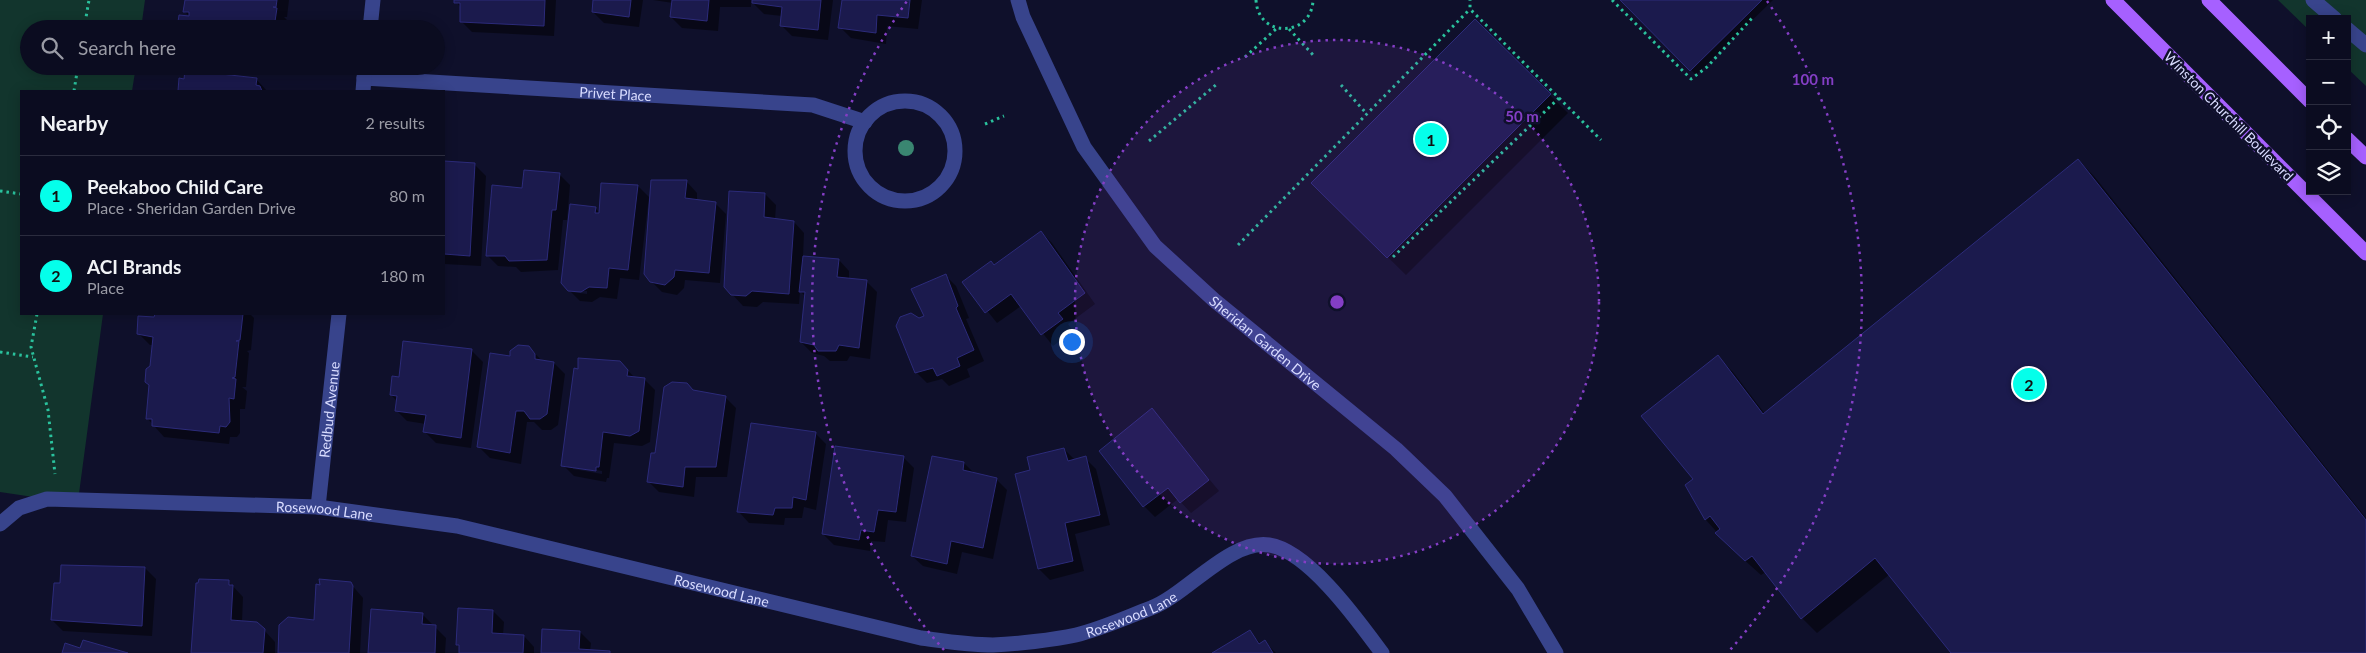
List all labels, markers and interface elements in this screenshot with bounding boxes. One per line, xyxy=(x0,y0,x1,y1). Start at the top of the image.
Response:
map controls xyxy=(2306,15,2351,195)
button: + xyxy=(2306,15,2351,60)
search box xyxy=(20,20,445,75)
icon: search xyxy=(38,34,66,62)
text: Search here xyxy=(78,36,176,59)
street label: Winston Churchill Boulevard xyxy=(2161,48,2297,184)
button: − xyxy=(2306,60,2351,105)
text: 100 m xyxy=(1792,70,1834,88)
street label: Privet Place xyxy=(579,82,652,104)
button: locate xyxy=(2306,105,2351,150)
text: 50 m xyxy=(1505,107,1539,125)
text: Nearby xyxy=(40,110,108,135)
text: 2 results xyxy=(365,113,425,132)
pin: 1 xyxy=(1415,120,1447,158)
button: layers xyxy=(2306,150,2351,195)
text: Peekaboo Child Care xyxy=(87,175,263,198)
text: 1 xyxy=(51,186,61,205)
text: 80 m xyxy=(389,186,425,205)
text: Place · Sheridan Garden Drive xyxy=(87,198,296,217)
text: ACI Brands xyxy=(87,255,181,278)
text: 2 xyxy=(51,266,61,285)
text: 180 m xyxy=(380,266,425,285)
text: Place xyxy=(87,278,124,297)
street label: Sheridan Garden Drive xyxy=(1206,292,1325,393)
centre of rings xyxy=(1328,293,1346,311)
your location xyxy=(1059,329,1085,355)
street label: Redbud Avenue xyxy=(315,361,342,459)
pin: 2 xyxy=(2013,365,2045,403)
street label: Rosewood Lane xyxy=(276,497,374,523)
street label: Rosewood Lane xyxy=(672,570,771,610)
street label: Rosewood Lane xyxy=(1083,587,1180,640)

